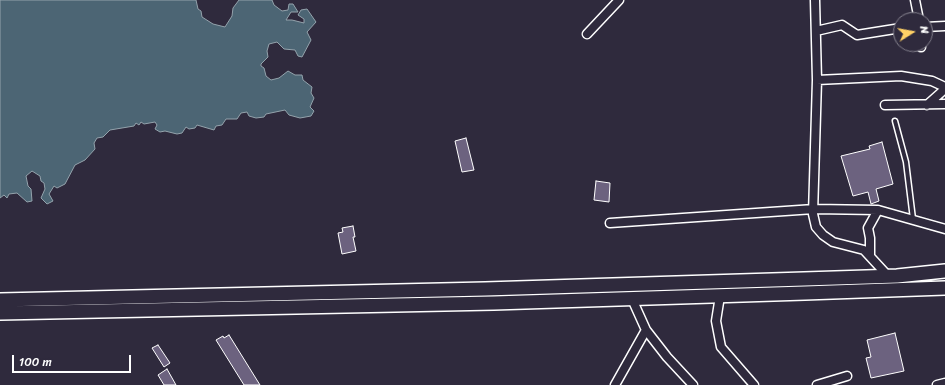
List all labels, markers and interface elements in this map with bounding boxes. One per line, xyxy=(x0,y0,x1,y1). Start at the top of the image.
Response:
north arrow xyxy=(893,12,933,52)
text: N xyxy=(914,24,934,35)
scale bar xyxy=(14,347,133,373)
text: 100 m xyxy=(19,351,52,373)

